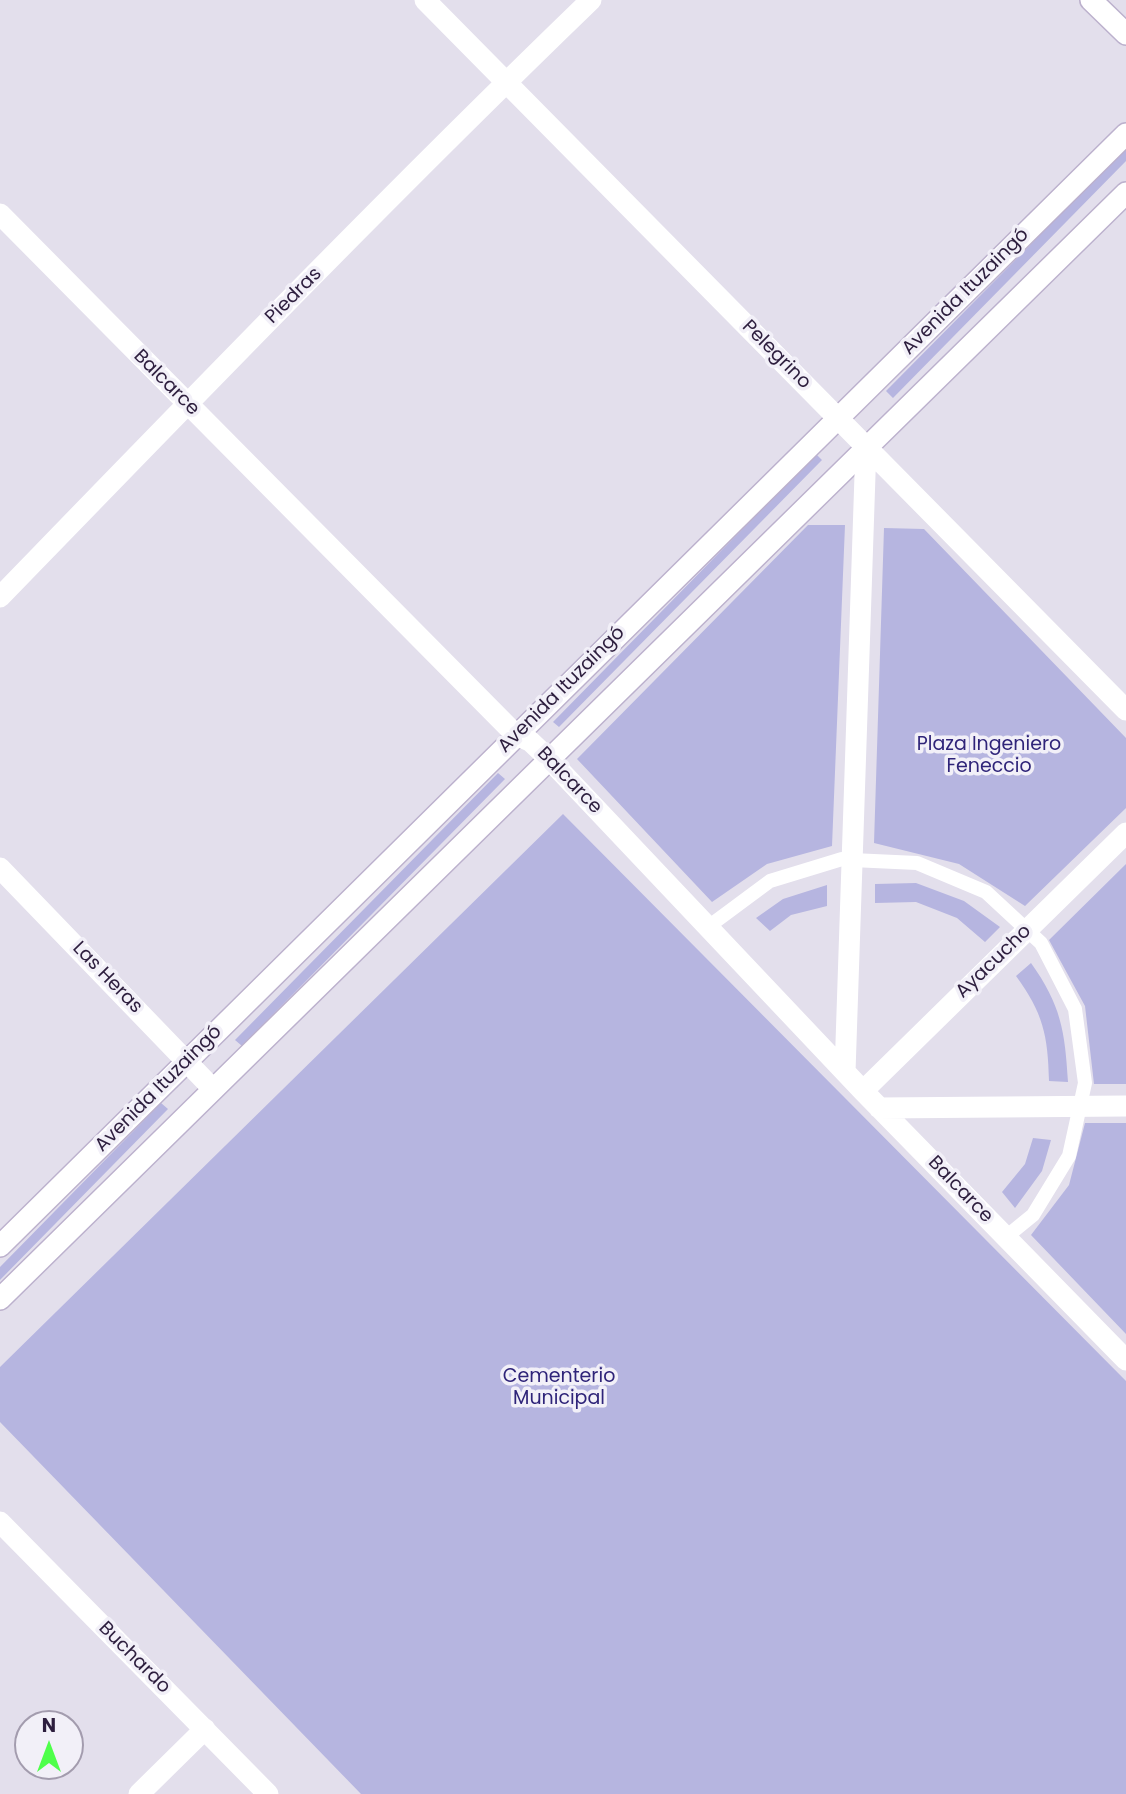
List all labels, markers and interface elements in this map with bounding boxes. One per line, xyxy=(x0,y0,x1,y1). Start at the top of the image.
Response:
street label: Avenida Ituzaingó xyxy=(898,224,1034,360)
street label: Piedras xyxy=(261,263,327,329)
street label: Pelegrino xyxy=(737,316,815,394)
street label: Balcarce xyxy=(128,345,204,421)
street label: Avenida Ituzaingó xyxy=(494,622,630,758)
park label: Plaza Ingeniero Feneccio xyxy=(917,734,1061,778)
street label: Balcarce xyxy=(532,743,606,819)
street label: Ayacucho xyxy=(952,920,1036,1004)
street label: Las Heras xyxy=(67,937,147,1019)
street label: Avenida Ituzaingó xyxy=(91,1021,227,1157)
street label: Balcarce xyxy=(923,1152,997,1228)
park label: Cementerio Municipal xyxy=(503,1366,615,1410)
street label: Buchardo xyxy=(93,1617,175,1699)
north arrow xyxy=(14,1710,84,1780)
text: N xyxy=(42,1712,56,1739)

